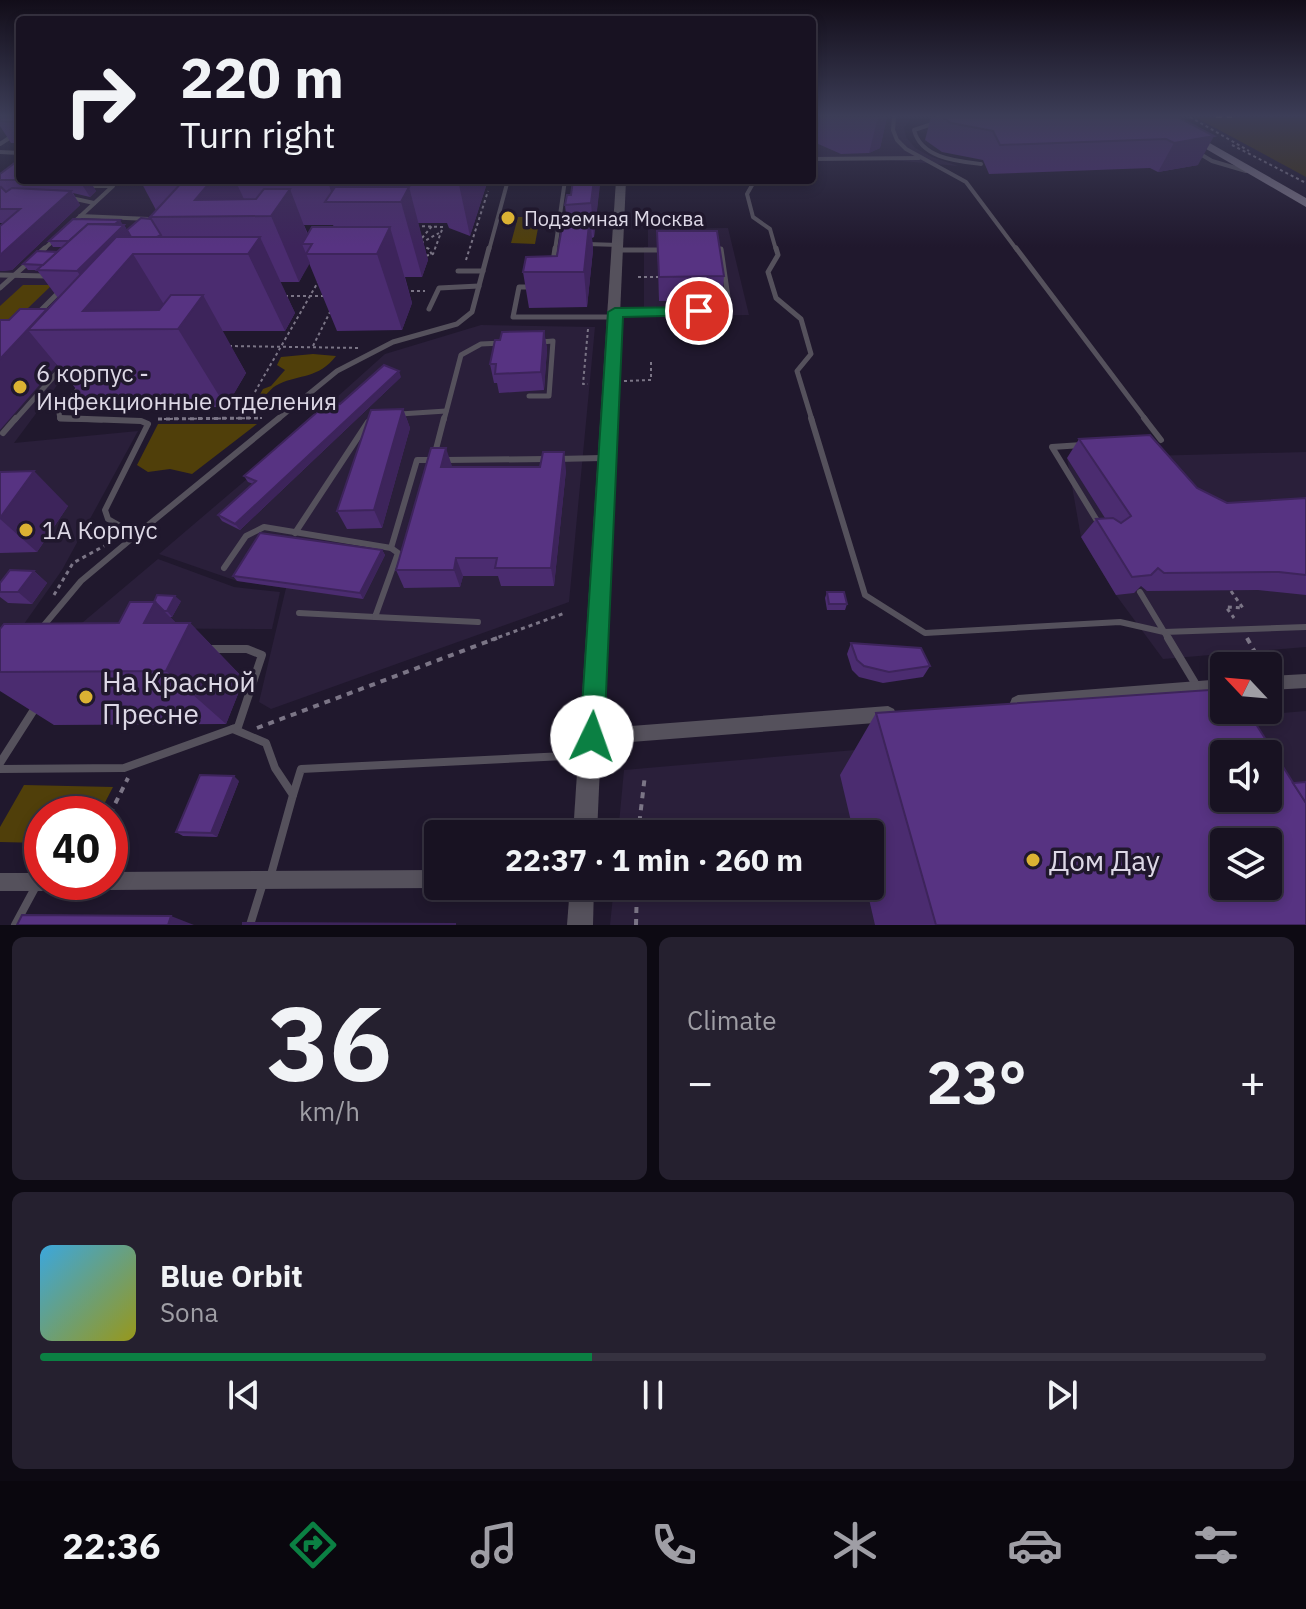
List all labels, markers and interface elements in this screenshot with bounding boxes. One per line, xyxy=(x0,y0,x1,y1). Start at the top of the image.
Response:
text: 220 m xyxy=(180,41,344,113)
icon: right xyxy=(48,48,152,152)
text: Turn right xyxy=(180,111,336,158)
place label: Подземная Москва xyxy=(524,205,704,232)
marker: Подземная Москва xyxy=(499,209,517,227)
pin xyxy=(665,277,733,345)
icon: arrive xyxy=(677,289,721,333)
place label: 6 корпус - Инфекционные отделения xyxy=(36,357,337,417)
marker: 6 корпус - Инфекционные отделения xyxy=(11,378,29,396)
place label: 1А Корпус xyxy=(42,514,158,546)
marker: 1А Корпус xyxy=(17,521,35,539)
north arrow xyxy=(1210,652,1282,724)
map controls xyxy=(1210,652,1282,900)
place label: На Красной Пресне xyxy=(102,663,256,732)
marker: На Красной Пресне xyxy=(77,688,95,706)
position arrow xyxy=(550,695,634,779)
button: sound xyxy=(1210,740,1282,812)
speed limit sign: 40 xyxy=(24,796,128,900)
button: layers xyxy=(1210,828,1282,900)
text: 22:37 · 1 min · 260 m xyxy=(505,840,803,879)
place label: Дом Дау xyxy=(1049,842,1160,879)
marker: Дом Дау xyxy=(1024,851,1042,869)
text: 36 xyxy=(267,974,392,1110)
text: Climate xyxy=(687,1003,777,1037)
text: 23° xyxy=(926,1042,1027,1121)
text: − xyxy=(687,1053,713,1110)
text: + xyxy=(1240,1053,1266,1110)
text: km/h xyxy=(299,1094,360,1128)
text: Blue Orbit xyxy=(160,1256,303,1295)
text: Sona xyxy=(160,1295,218,1329)
icon: previous xyxy=(222,1373,266,1417)
icon: pause xyxy=(631,1373,675,1417)
icon: next xyxy=(1040,1373,1084,1417)
icon: directions xyxy=(285,1517,341,1573)
icon: music xyxy=(466,1517,522,1573)
icon: phone xyxy=(646,1517,702,1573)
icon: climate xyxy=(827,1517,883,1573)
icon: car xyxy=(1007,1517,1063,1573)
icon: filters xyxy=(1188,1517,1244,1573)
text: 22:36 xyxy=(62,1522,161,1569)

